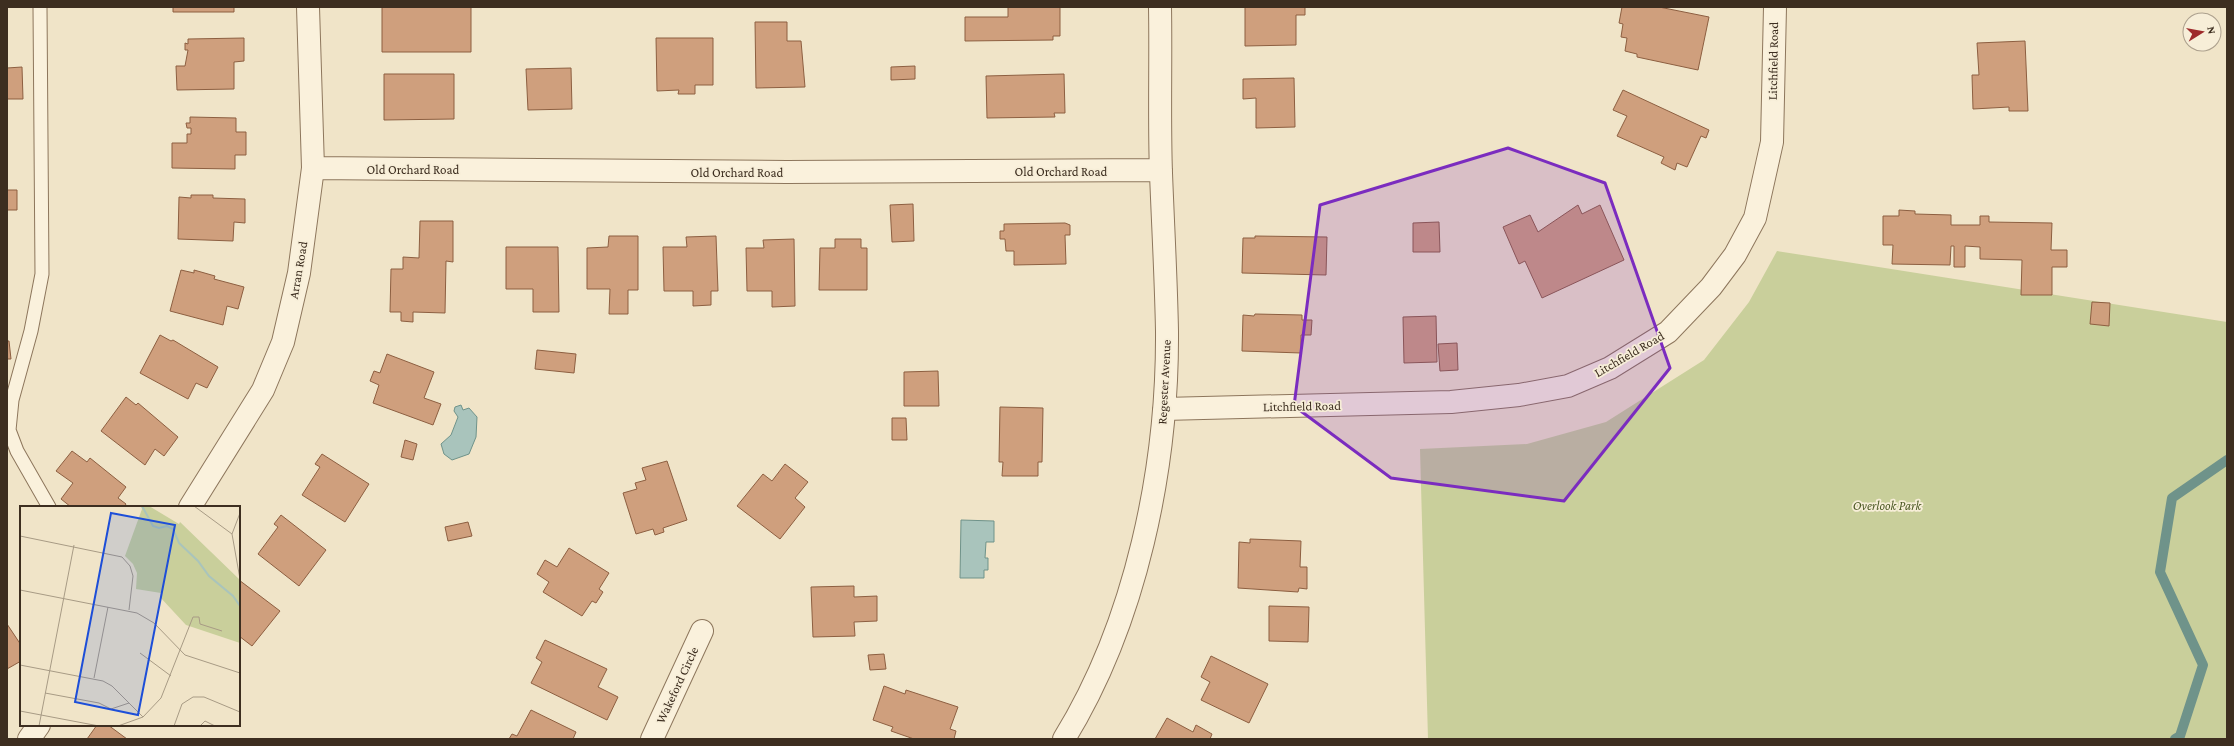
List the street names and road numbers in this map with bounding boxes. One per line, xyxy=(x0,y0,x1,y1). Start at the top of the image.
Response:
street label: Litchfield Road xyxy=(1765,22,1781,100)
street label: Old Orchard Road xyxy=(367,162,460,177)
street label: Old Orchard Road xyxy=(1015,164,1108,179)
street label: Old Orchard Road xyxy=(691,165,784,180)
street label: Arran Road xyxy=(286,240,310,300)
street label: Litchfield Road xyxy=(1591,328,1667,380)
street label: Regester Avenue xyxy=(1154,339,1174,425)
street label: Litchfield Road xyxy=(1263,398,1341,414)
street label: Wakeford Circle xyxy=(653,644,701,726)

